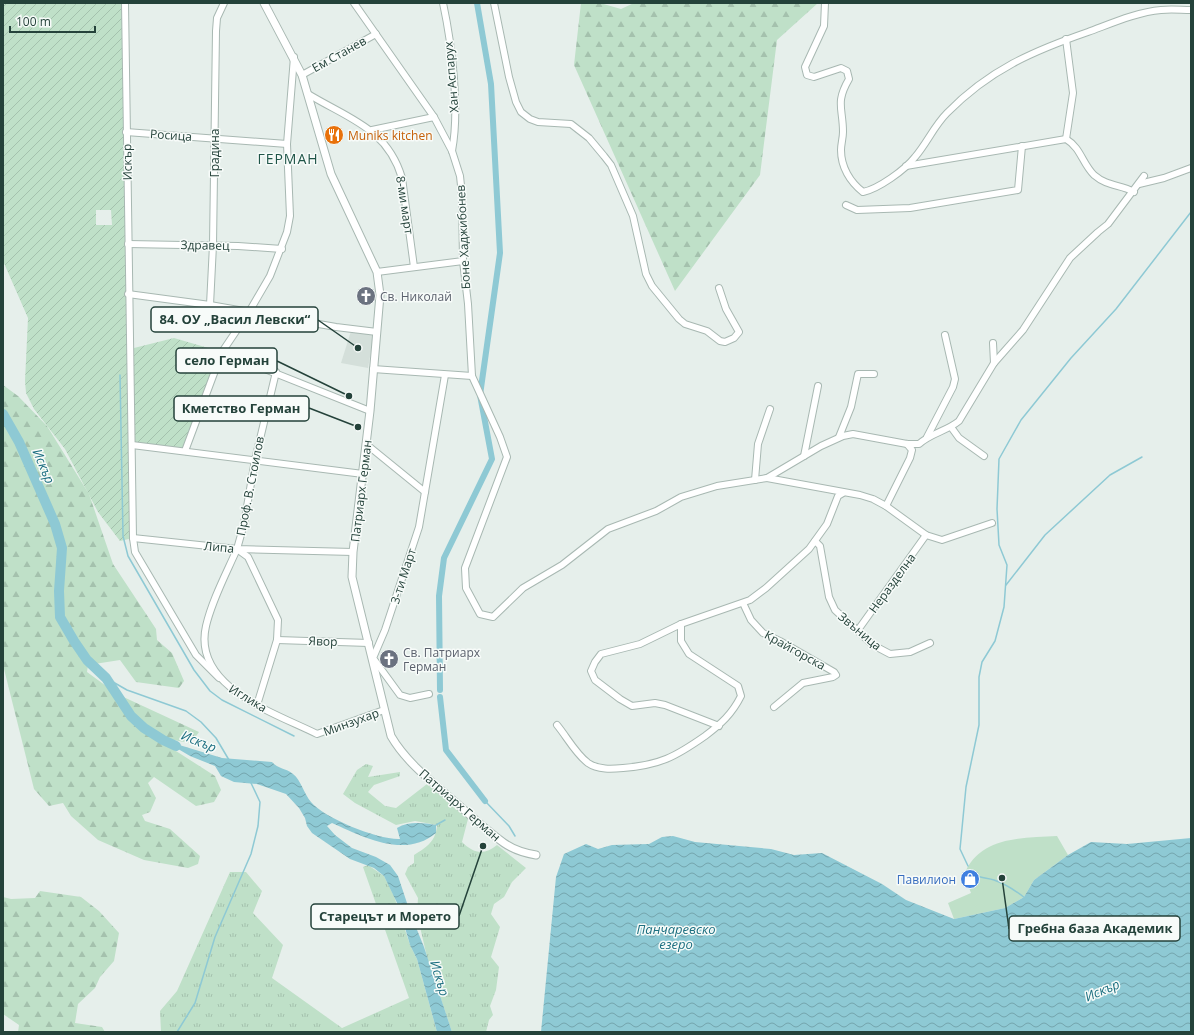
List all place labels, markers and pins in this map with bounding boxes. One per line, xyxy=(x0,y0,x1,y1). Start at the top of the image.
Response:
restaurant icon: Muniks kitchen xyxy=(323,124,345,146)
place label: Muniks kitchen xyxy=(348,127,433,144)
church icon: Св. Николай xyxy=(355,285,377,307)
place label: Св. Николай xyxy=(380,288,452,305)
callout: 84. ОУ „Васил Левски“ xyxy=(151,307,318,332)
callout: село Герман xyxy=(176,348,277,373)
callout: Кметство Герман xyxy=(174,396,309,421)
place label: Св. Патриарх Герман xyxy=(403,644,481,675)
church icon: Св. Патриарх Герман xyxy=(378,648,400,670)
shop icon: Павилион xyxy=(959,868,981,890)
place label: Павилион xyxy=(897,871,956,888)
callout: Старецът и Морето xyxy=(311,904,459,929)
callout: Гребна база Академик xyxy=(1009,916,1180,941)

